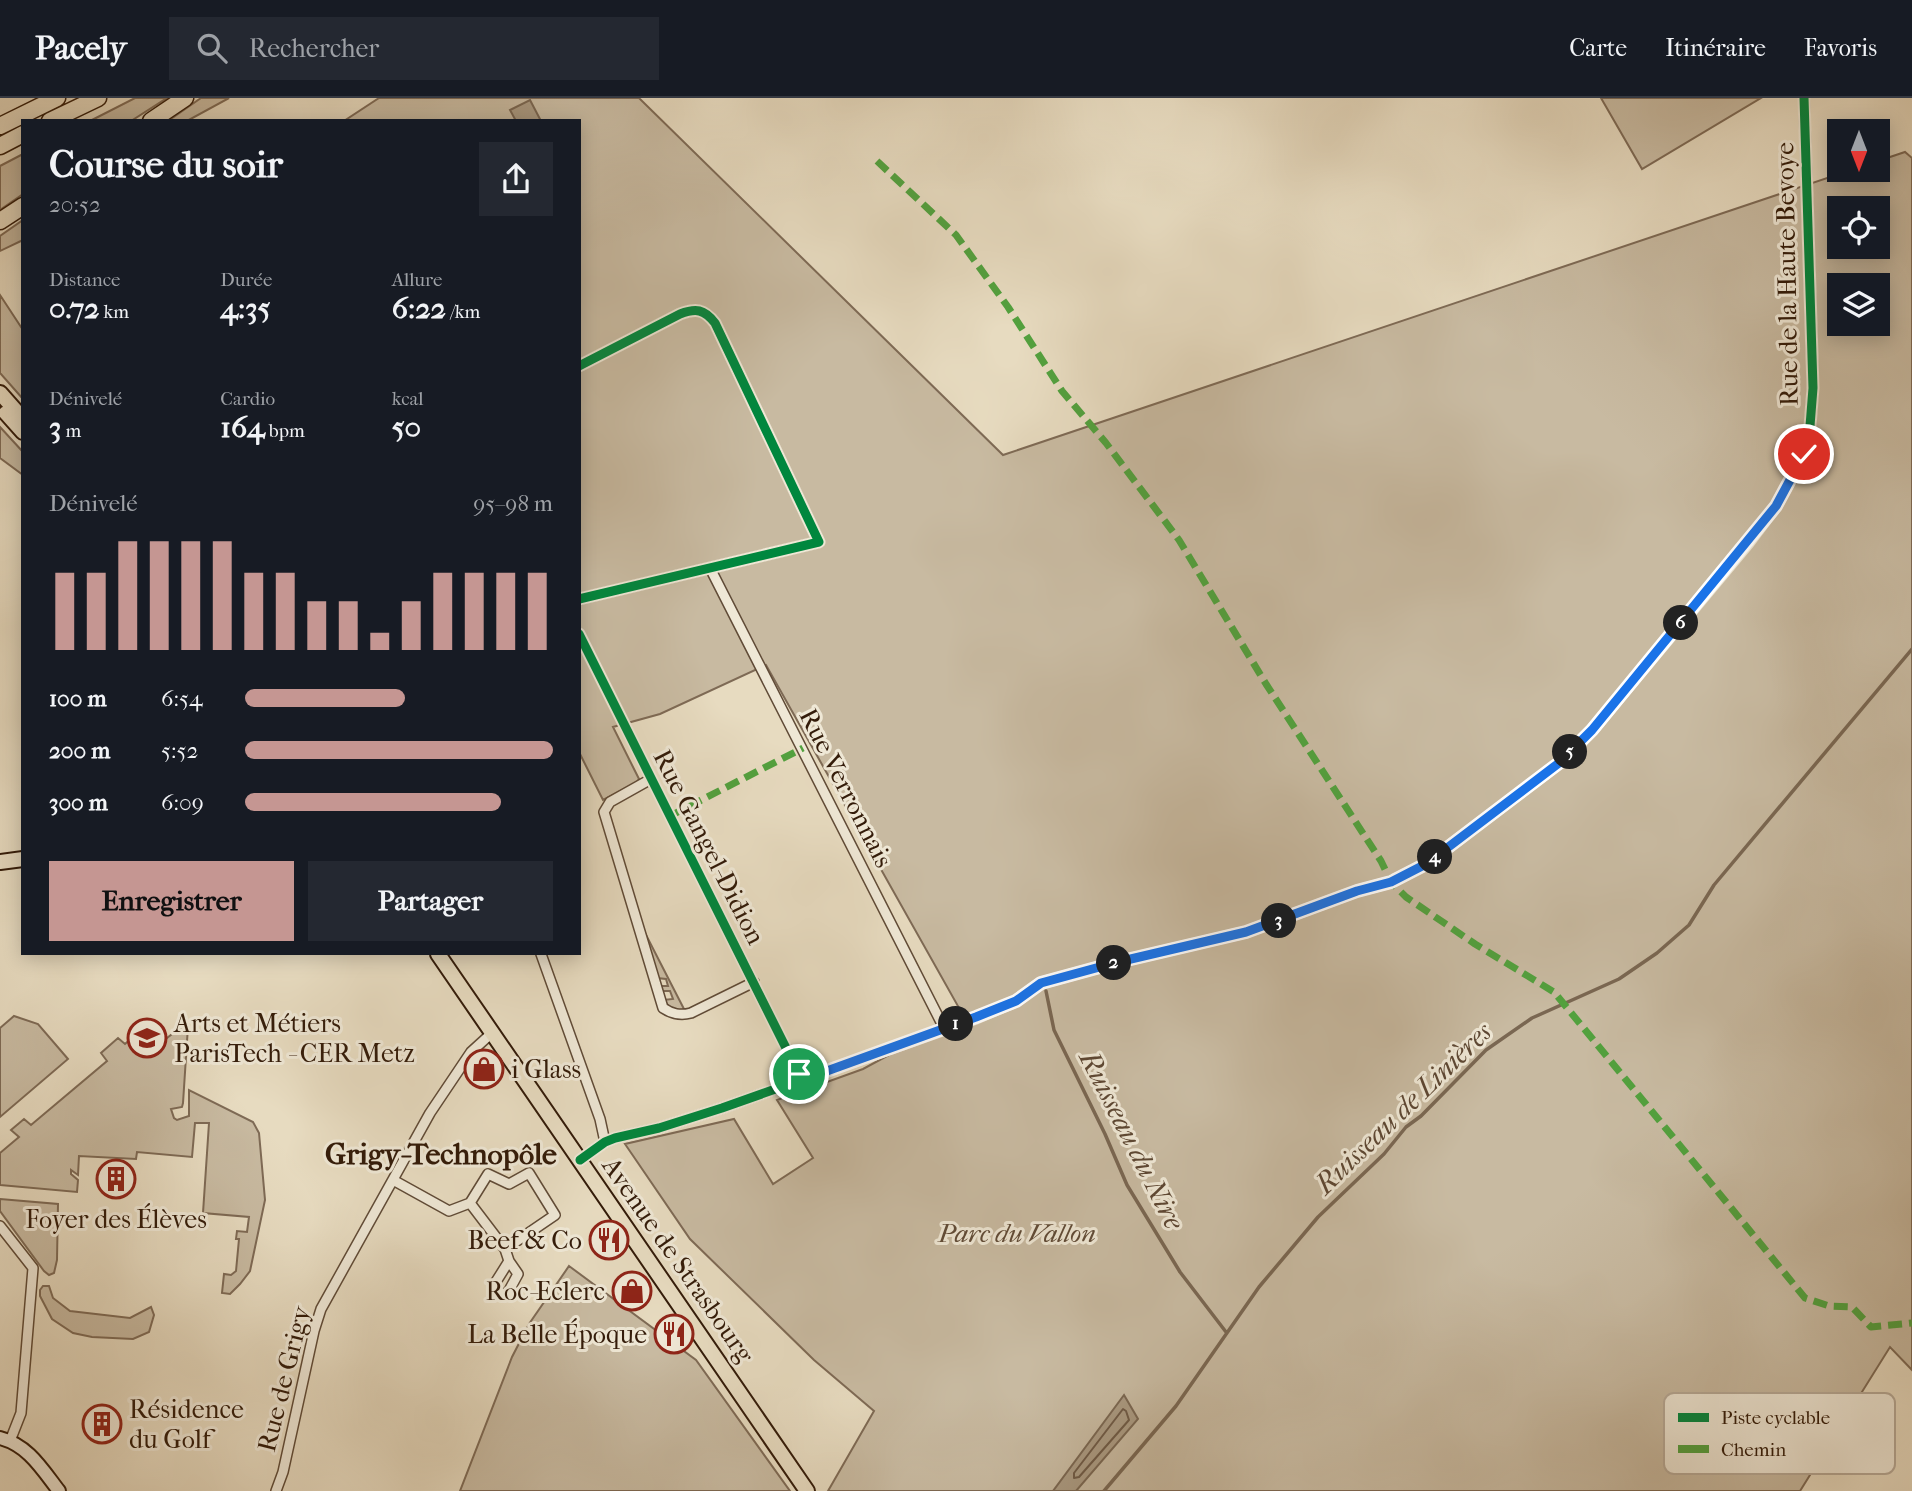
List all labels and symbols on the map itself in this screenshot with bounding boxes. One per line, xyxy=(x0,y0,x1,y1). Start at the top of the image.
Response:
north arrow xyxy=(1827,119,1890,182)
street label: Rue de la Haute Bevoye xyxy=(1769,142,1805,406)
pin xyxy=(1774,424,1834,484)
pin: 6 xyxy=(1664,606,1698,640)
street label: Rue Verronnais xyxy=(793,703,899,873)
pin: 5 xyxy=(1552,734,1588,770)
street label: Rue Gangel-Didion xyxy=(646,744,772,950)
pin: 4 xyxy=(1418,840,1452,874)
pin: 3 xyxy=(1262,904,1296,938)
pin: 2 xyxy=(1096,946,1132,980)
pin: 1 xyxy=(939,1006,974,1042)
place label: Arts et Métiers ParisTech - CER Metz xyxy=(173,1008,415,1069)
water label: Ruisseau de Linières xyxy=(1307,1014,1499,1202)
school or university icon: Arts et Métiers ParisTech - CER Metz xyxy=(126,1017,168,1059)
pin xyxy=(769,1044,829,1104)
water label: Ruisseau du Nire xyxy=(1072,1044,1191,1235)
shop icon: i Glass xyxy=(463,1048,505,1090)
place label: i Glass xyxy=(511,1054,581,1085)
district label: Grigy-Technopôle xyxy=(325,1137,557,1172)
street label: Avenue de Strasbourg xyxy=(595,1151,761,1370)
building icon: Foyer des Élèves xyxy=(95,1158,137,1200)
place label: Foyer des Élèves xyxy=(25,1203,207,1235)
park label: Parc du Vallon xyxy=(937,1218,1096,1249)
restaurant icon: Beef & Co xyxy=(588,1219,630,1261)
place label: Beef & Co xyxy=(468,1225,582,1256)
shop icon: Roc-Eclerc xyxy=(611,1270,653,1312)
place label: Roc-Eclerc xyxy=(486,1276,605,1307)
street label: Rue de Grigy xyxy=(251,1302,317,1455)
restaurant icon: La Belle Époque xyxy=(653,1313,695,1355)
place label: La Belle Époque xyxy=(467,1318,647,1350)
legend xyxy=(1664,1393,1895,1474)
place label: Résidence du Golf xyxy=(129,1394,244,1455)
building icon: Résidence du Golf xyxy=(81,1403,123,1445)
text: Piste cyclable xyxy=(1721,1407,1830,1429)
text: Chemin xyxy=(1721,1439,1786,1461)

